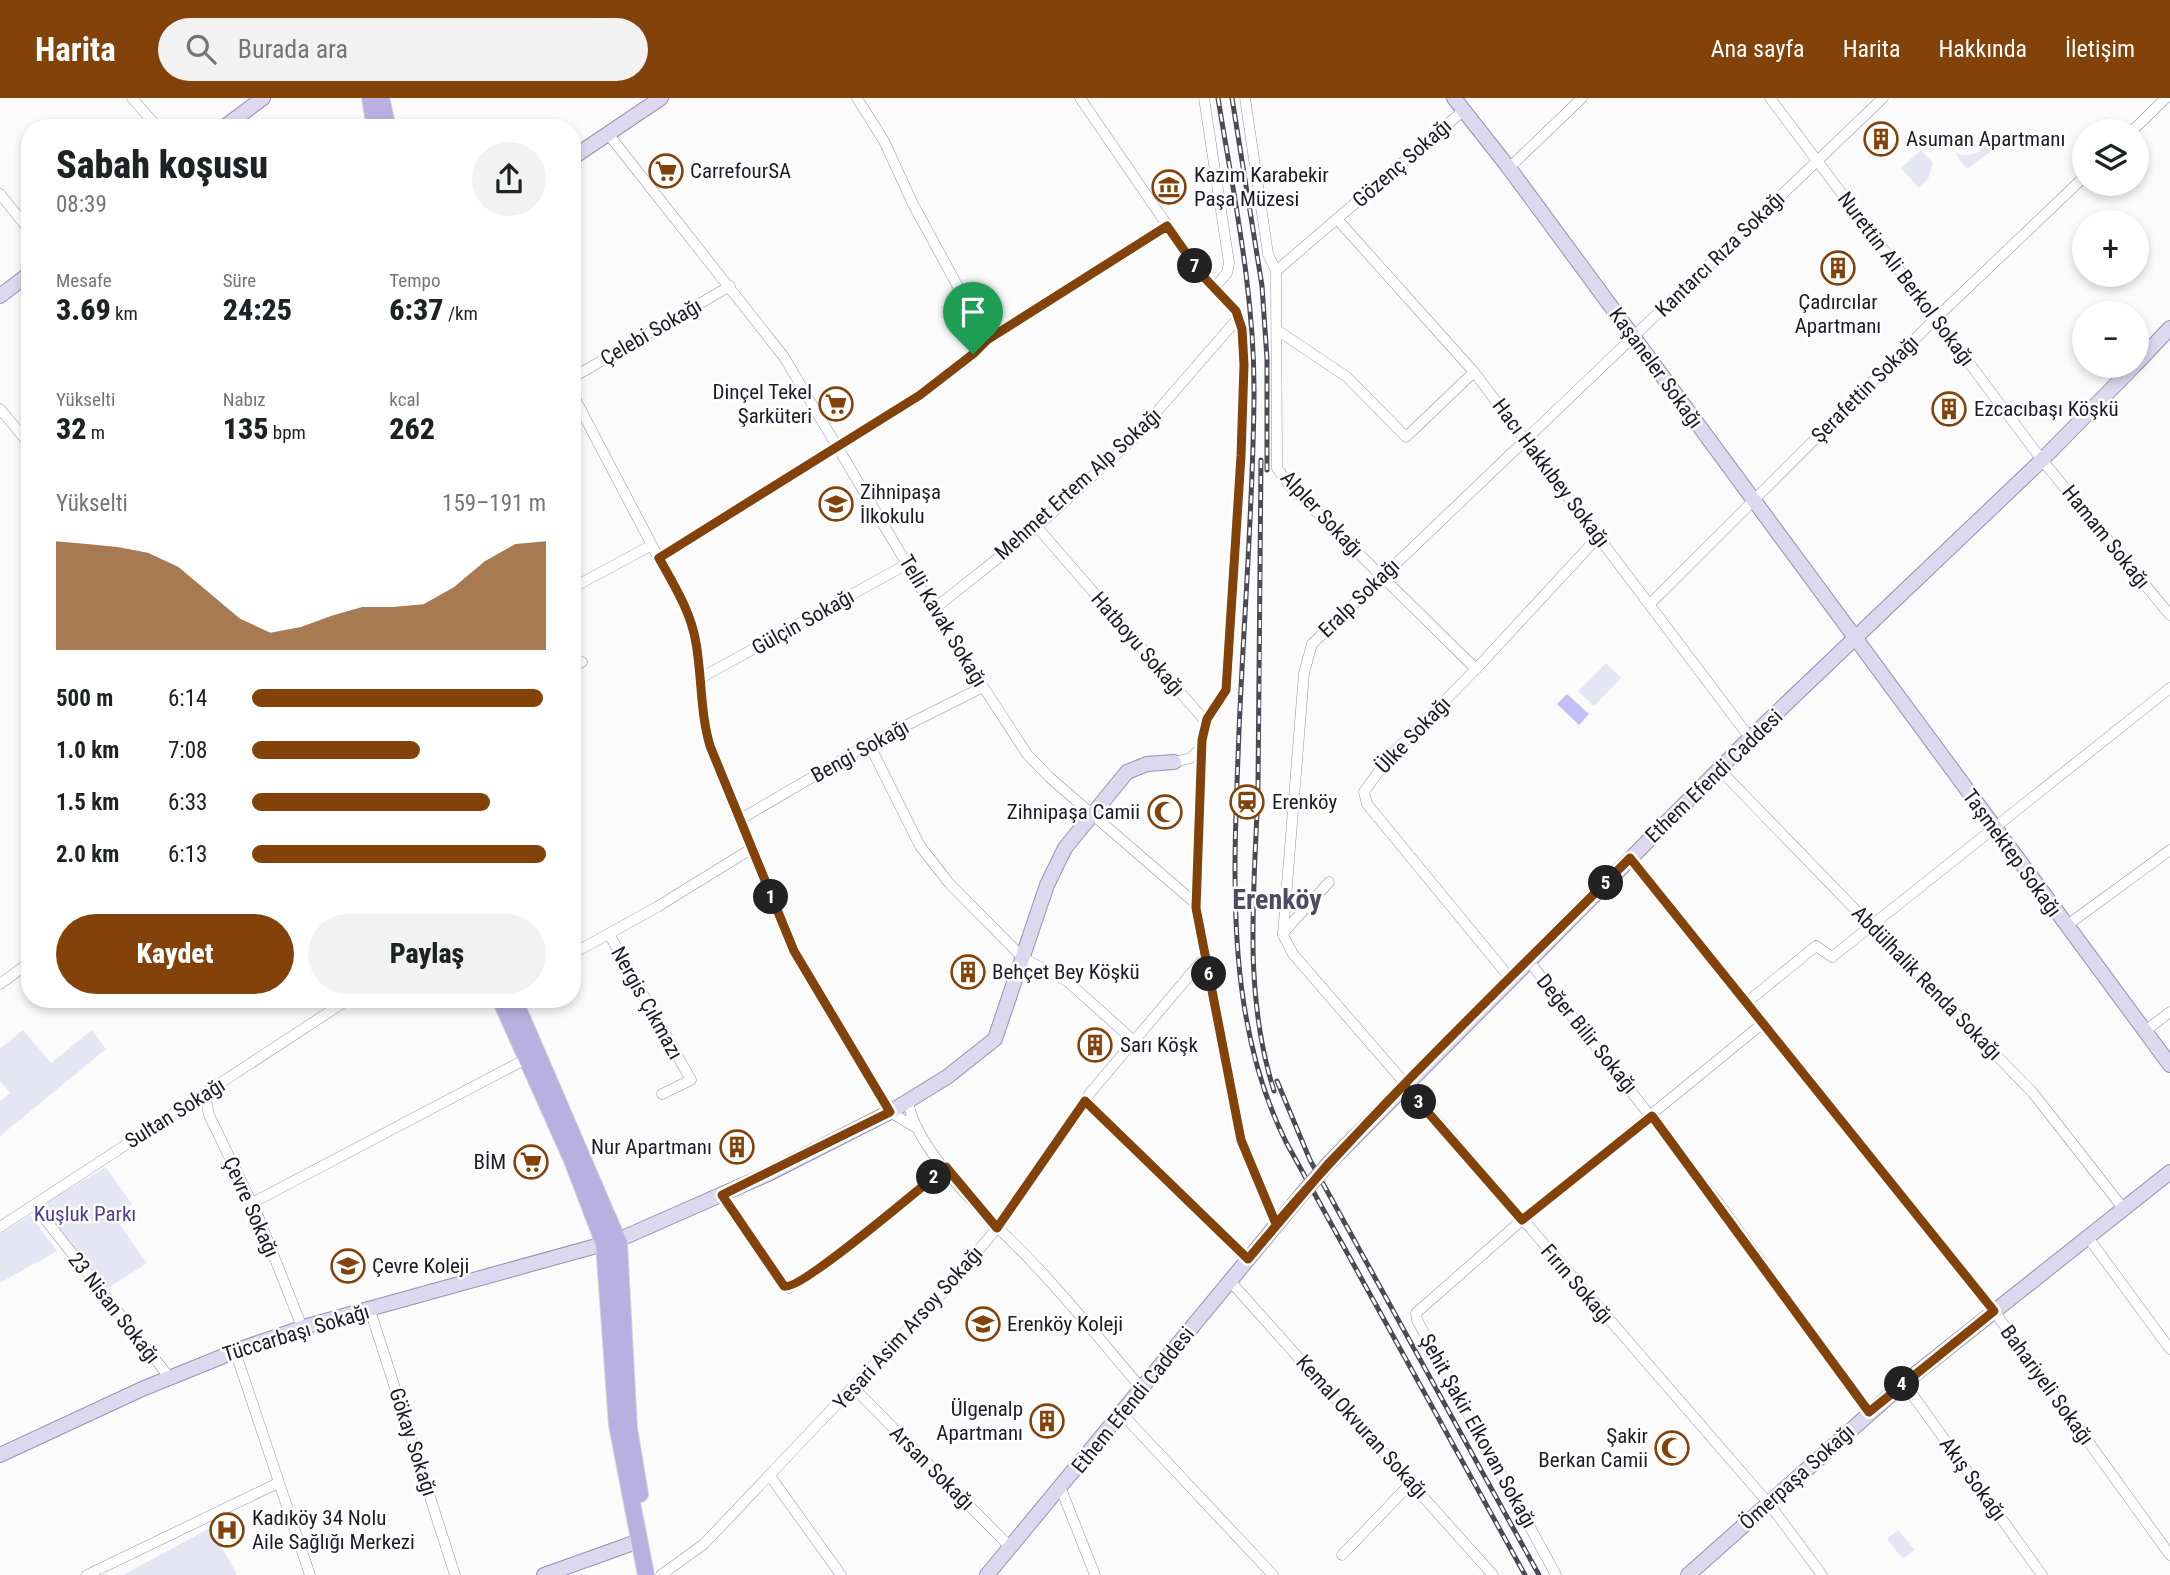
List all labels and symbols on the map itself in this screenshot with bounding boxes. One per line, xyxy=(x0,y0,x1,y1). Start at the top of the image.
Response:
street label: Gözenç Sokağı xyxy=(1348,114,1456,212)
building icon: Asuman Apartmanı xyxy=(1862,120,1900,158)
place label: Asuman Apartmanı xyxy=(1906,127,2065,151)
supermarket icon: CarrefourSA xyxy=(647,152,685,190)
place label: CarrefourSA xyxy=(690,159,791,183)
place label: Kazım Karabekir Paşa Müzesi xyxy=(1194,163,1329,211)
museum icon: Kazım Karabekir Paşa Müzesi xyxy=(1150,168,1188,206)
street label: Kantarcı Rıza Sokağı xyxy=(1650,186,1790,322)
street label: Nurettin Ali Berkol Sokağı xyxy=(1833,187,1979,371)
pin: 7 xyxy=(1178,248,1212,284)
building icon: Çadırcılar Apartmanı xyxy=(1819,249,1857,287)
pin xyxy=(943,282,1003,354)
place label: Çadırcılar Apartmanı xyxy=(1795,290,1881,338)
street label: Çelebi Sokağı xyxy=(596,293,706,371)
street label: Kaşaneler Sokağı xyxy=(1604,303,1708,433)
street label: Şerafettin Sokağı xyxy=(1806,330,1924,448)
place label: Dinçel Tekel Şarküteri xyxy=(713,380,812,428)
supermarket icon: Dinçel Tekel Şarküteri xyxy=(817,385,855,423)
building icon: Ezcacıbaşı Köşkü xyxy=(1930,390,1968,428)
street label: Hacı Hakkıbey Sokağı xyxy=(1487,394,1615,552)
place label: Ezcacıbaşı Köşkü xyxy=(1974,397,2119,421)
street label: Mehmet Ertem Alp Sokağı xyxy=(990,403,1166,565)
street label: Alpler Sokağı xyxy=(1276,466,1368,562)
place label: Zihnipaşa İlkokulu xyxy=(860,480,941,528)
street label: Hamam Sokağı xyxy=(2057,481,2155,593)
school or university icon: Zihnipaşa İlkokulu xyxy=(817,485,855,523)
street label: Telli Kavak Sokağı xyxy=(894,551,992,691)
street label: Eralp Sokağı xyxy=(1314,554,1404,642)
street label: Gülçin Sokağı xyxy=(748,584,858,660)
street label: Hatboyu Sokağı xyxy=(1086,587,1190,701)
street label: Ülke Sokağı xyxy=(1371,692,1455,778)
street label: Ethem Efendi Caddesi xyxy=(1641,704,1787,848)
street label: Bengi Sokağı xyxy=(807,714,913,788)
station icon: Erenköy xyxy=(1228,783,1266,821)
street label: Taşmektep Sokağı xyxy=(1958,784,2066,922)
place label: Erenköy xyxy=(1272,790,1338,814)
mosque icon: Zihnipaşa Camii xyxy=(1146,793,1184,831)
place label: Zihnipaşa Camii xyxy=(1007,800,1140,824)
pin: 5 xyxy=(1588,866,1624,900)
pin: 1 xyxy=(754,880,788,914)
district label: Erenköy xyxy=(1232,883,1322,916)
street label: Abdülhalik Renda Sokağı xyxy=(1847,901,2007,1065)
street label: Nergis Çıkmazı xyxy=(606,943,688,1063)
building icon: Behçet Bey Köşkü xyxy=(949,953,987,991)
pin: 6 xyxy=(1192,956,1226,992)
place label: Behçet Bey Köşkü xyxy=(992,960,1140,984)
street label: Değer Bilir Sokağı xyxy=(1532,969,1642,1099)
building icon: Sarı Köşk xyxy=(1076,1026,1114,1064)
place label: Sarı Köşk xyxy=(1120,1033,1198,1057)
street label: Sultan Sokağı xyxy=(121,1073,229,1153)
pin: 3 xyxy=(1402,1084,1436,1119)
building icon: Nur Apartmanı xyxy=(718,1128,756,1166)
place label: Nur Apartmanı xyxy=(591,1135,712,1159)
supermarket icon: BİM xyxy=(512,1143,550,1181)
place label: BİM xyxy=(473,1150,506,1174)
street label: Çevre Sokağı xyxy=(218,1153,284,1261)
pin: 2 xyxy=(916,1160,951,1194)
park label: Kuşluk Parkı xyxy=(34,1202,136,1226)
street label: Fırın Sokağı xyxy=(1536,1239,1618,1329)
street label: Yesari Asim Arsoy Sokağı xyxy=(828,1241,988,1415)
school or university icon: Çevre Koleji xyxy=(329,1247,367,1285)
street label: 23 Nisan Sokağı xyxy=(63,1248,165,1368)
place label: Çevre Koleji xyxy=(372,1254,469,1278)
street label: Tüccarbaşı Sokağı xyxy=(220,1299,372,1367)
school or university icon: Erenköy Koleji xyxy=(964,1305,1002,1343)
place label: Erenköy Koleji xyxy=(1007,1312,1123,1336)
street label: Bahariyeli Sokağı xyxy=(1996,1320,2098,1450)
street label: Ethem Efendi Caddesi xyxy=(1067,1322,1199,1478)
street label: Şehit Şakir Elkovan Sokağı xyxy=(1415,1330,1541,1532)
street label: Kemal Okvuran Sokağı xyxy=(1291,1350,1433,1504)
pin: 4 xyxy=(1884,1366,1920,1402)
street label: Gökay Sokağı xyxy=(384,1385,442,1499)
place label: Ülgenalp Apartmanı xyxy=(936,1397,1023,1445)
building icon: Ülgenalp Apartmanı xyxy=(1028,1402,1066,1440)
street label: Ömerpaşa Sokağı xyxy=(1735,1419,1859,1535)
street label: Arsan Sokağı xyxy=(885,1421,979,1515)
place label: Şakir Berkan Camii xyxy=(1538,1424,1648,1472)
mosque icon: Şakir Berkan Camii xyxy=(1653,1429,1691,1467)
street label: Akış Sokağı xyxy=(1935,1433,2011,1525)
place label: Kadıköy 34 Nolu Aile Sağlığı Merkezi xyxy=(252,1506,415,1554)
hospital icon: Kadıköy 34 Nolu Aile Sağlığı Merkezi xyxy=(208,1511,246,1549)

